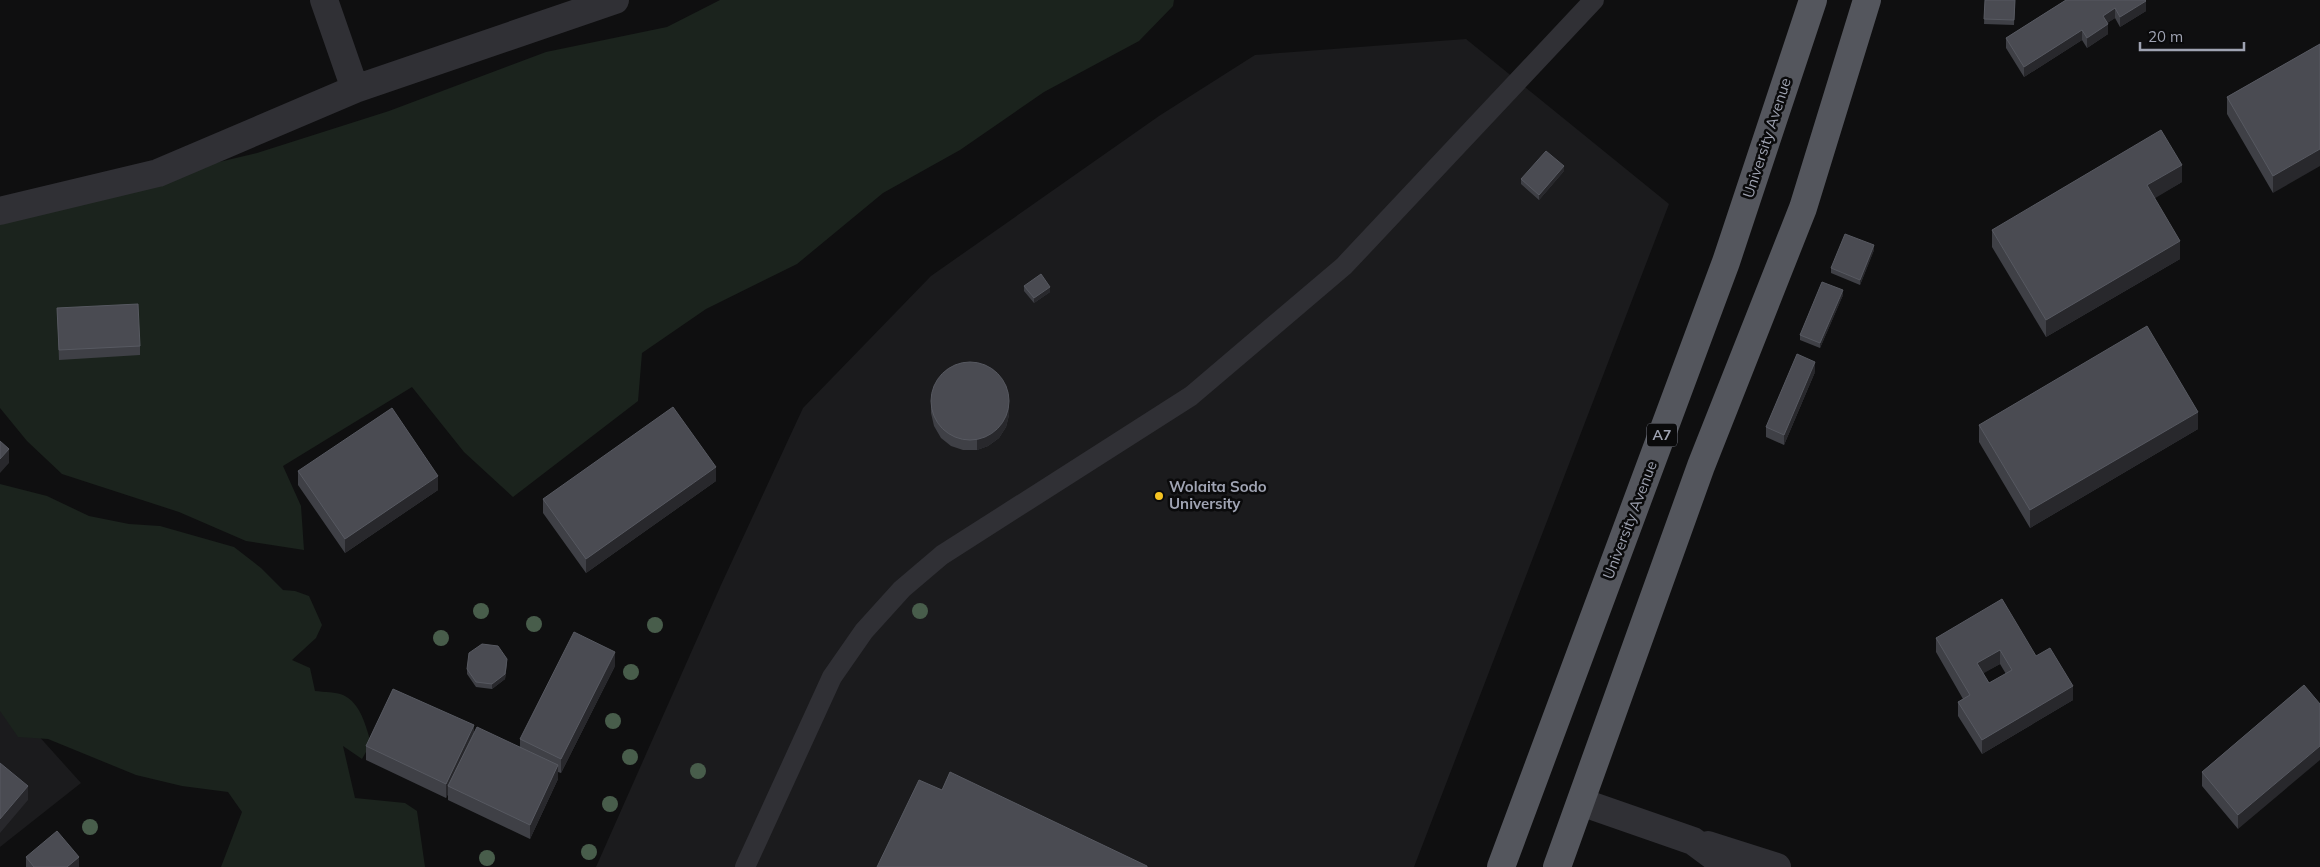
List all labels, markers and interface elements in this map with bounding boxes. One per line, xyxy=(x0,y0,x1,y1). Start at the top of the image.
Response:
scale bar xyxy=(2140,20,2244,52)
text: 20 m xyxy=(2148,27,2183,46)
street label: University Avenue xyxy=(1738,75,1795,200)
road number: A7 xyxy=(1647,424,1677,446)
street label: University Avenue xyxy=(1598,458,1661,582)
place label: Wolaita Sodo University xyxy=(1169,477,1267,513)
marker: Wolaita Sodo University xyxy=(1153,490,1165,502)

